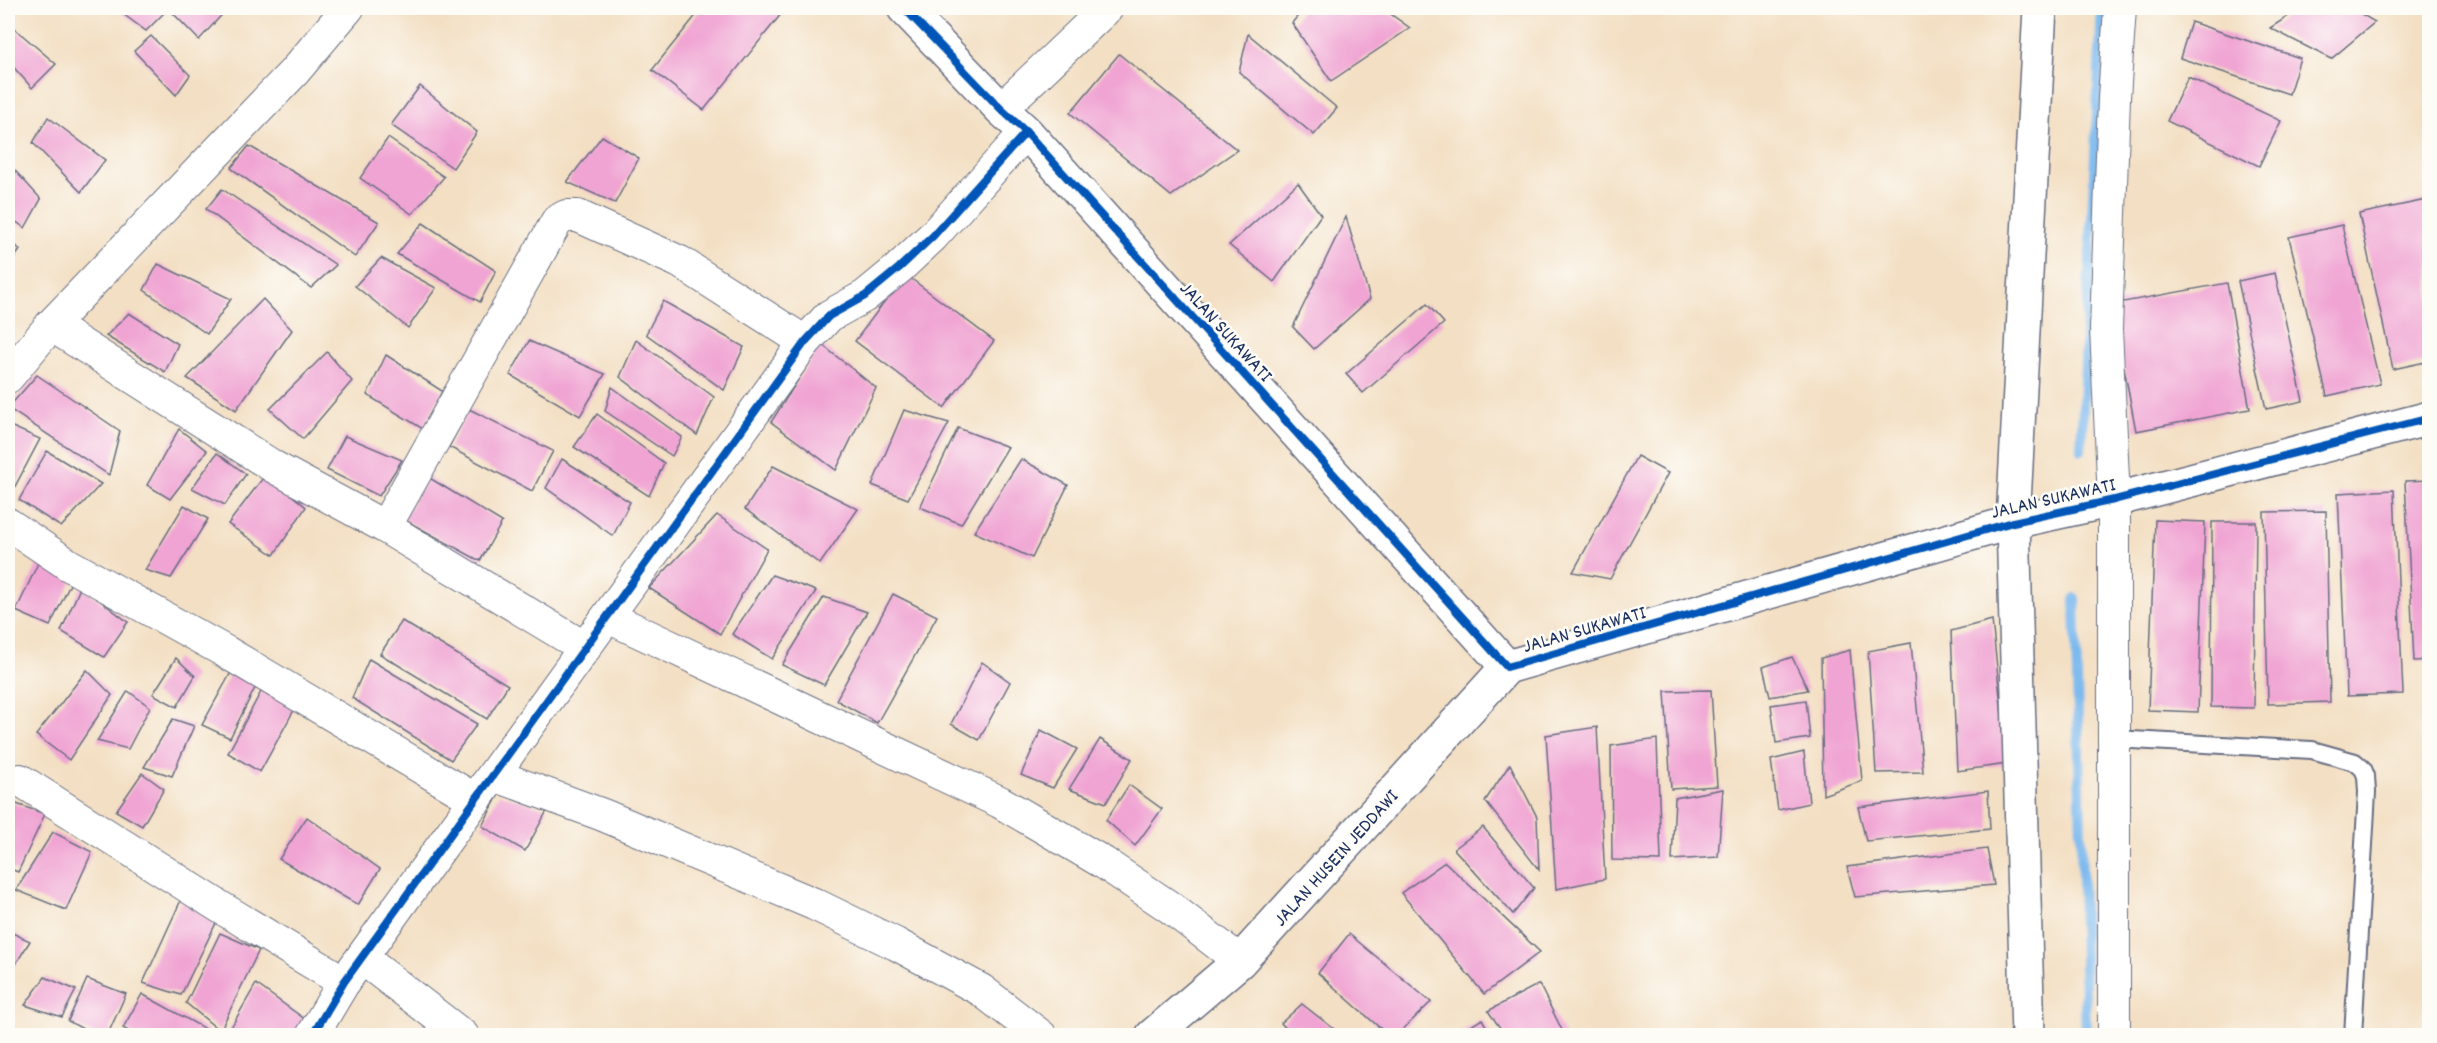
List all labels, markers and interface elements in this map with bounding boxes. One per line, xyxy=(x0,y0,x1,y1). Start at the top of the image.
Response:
street label: JALAN SUKAWATI xyxy=(1172,276,1278,390)
street label: JALAN SUKAWATI xyxy=(1989,472,2119,528)
street label: JALAN SUKAWATI xyxy=(1520,600,1650,662)
street label: JALAN HUSEIN JEDDAWI xyxy=(1268,784,1406,934)

